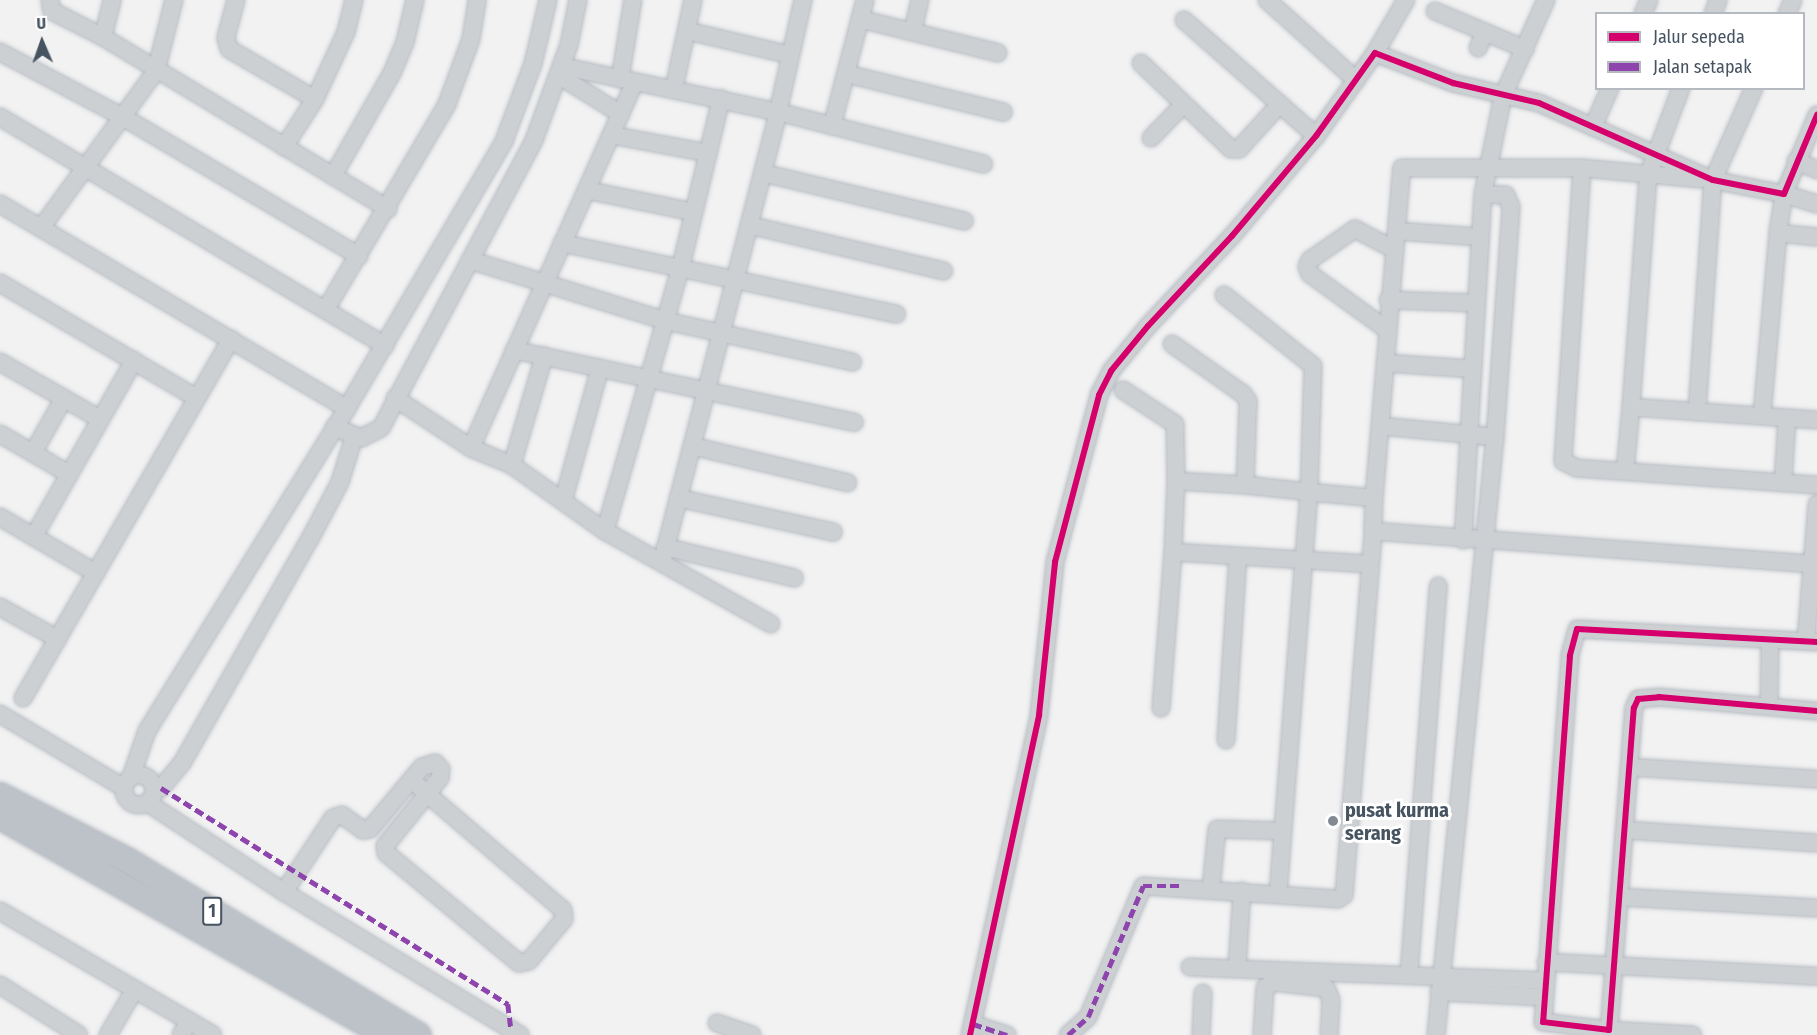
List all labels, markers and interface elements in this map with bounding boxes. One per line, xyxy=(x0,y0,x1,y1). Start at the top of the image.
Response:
north arrow xyxy=(12,12,72,72)
legend xyxy=(1595,12,1805,90)
text: U xyxy=(36,14,46,33)
text: Jalur sepeda xyxy=(1653,26,1745,48)
text: Jalan setapak xyxy=(1653,56,1752,78)
place label: pusat kurma serang xyxy=(1345,798,1449,845)
marker: pusat kurma serang xyxy=(1326,814,1340,828)
road number: 1 xyxy=(202,896,222,926)

